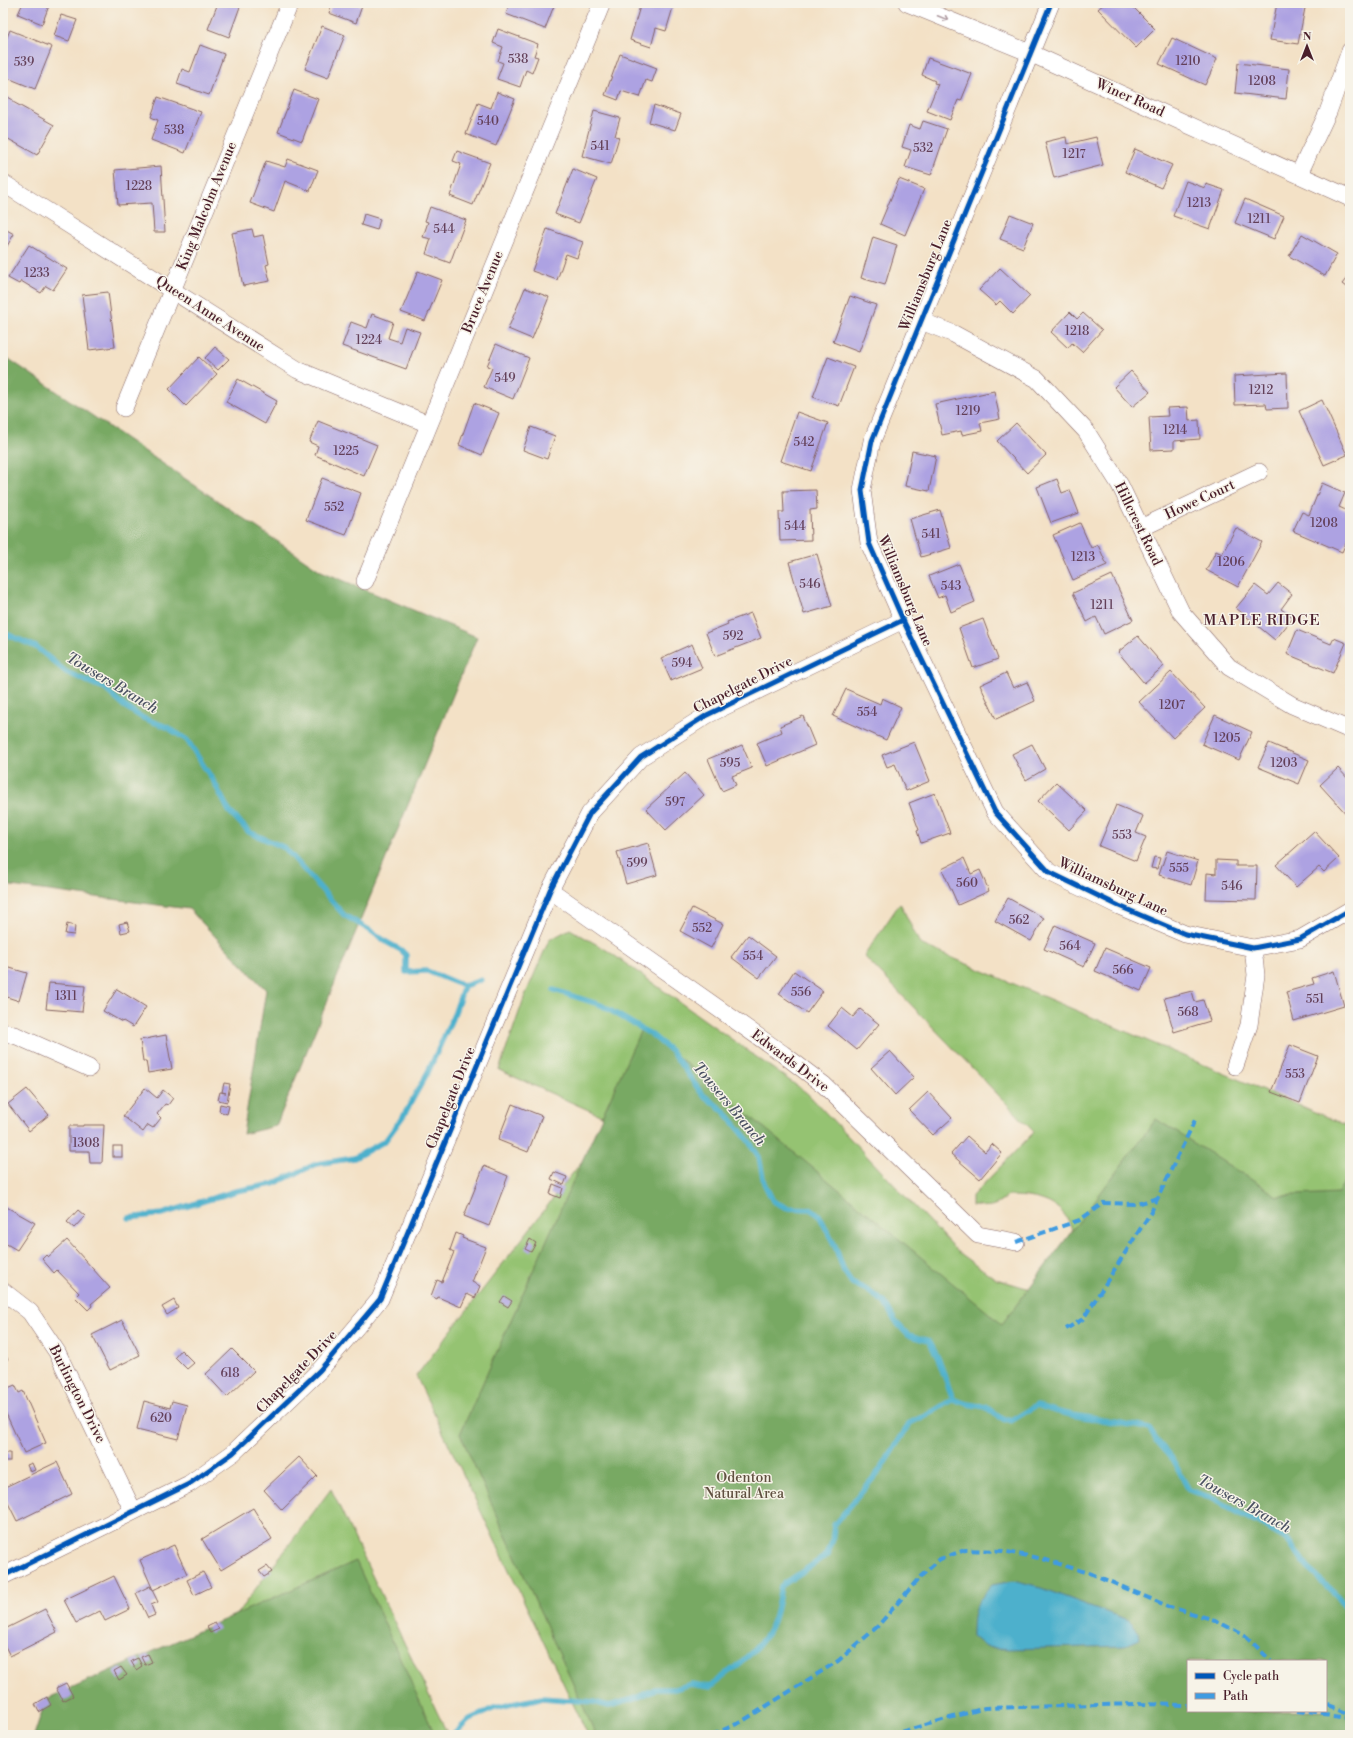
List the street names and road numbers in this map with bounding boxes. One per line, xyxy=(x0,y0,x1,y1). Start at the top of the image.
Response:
street label: Winer Road xyxy=(1092,74,1167,121)
street label: King Malcolm Avenue xyxy=(173,139,241,273)
street label: Williamsburg Lane xyxy=(895,216,957,334)
street label: Bruce Avenue xyxy=(458,248,508,337)
street label: Queen Anne Avenue xyxy=(152,272,268,356)
street label: Howe Court xyxy=(1162,476,1238,524)
street label: Hillcrest Road xyxy=(1110,479,1166,569)
street label: Williamsburg Lane xyxy=(873,532,937,649)
street label: Chapelgate Drive xyxy=(690,652,796,718)
street label: Williamsburg Lane xyxy=(1054,853,1171,920)
street label: Edwards Drive xyxy=(747,1026,833,1096)
street label: Chapelgate Drive xyxy=(422,1044,480,1152)
street label: Chapelgate Drive xyxy=(253,1326,341,1418)
street label: Burlington Drive xyxy=(44,1341,109,1446)

